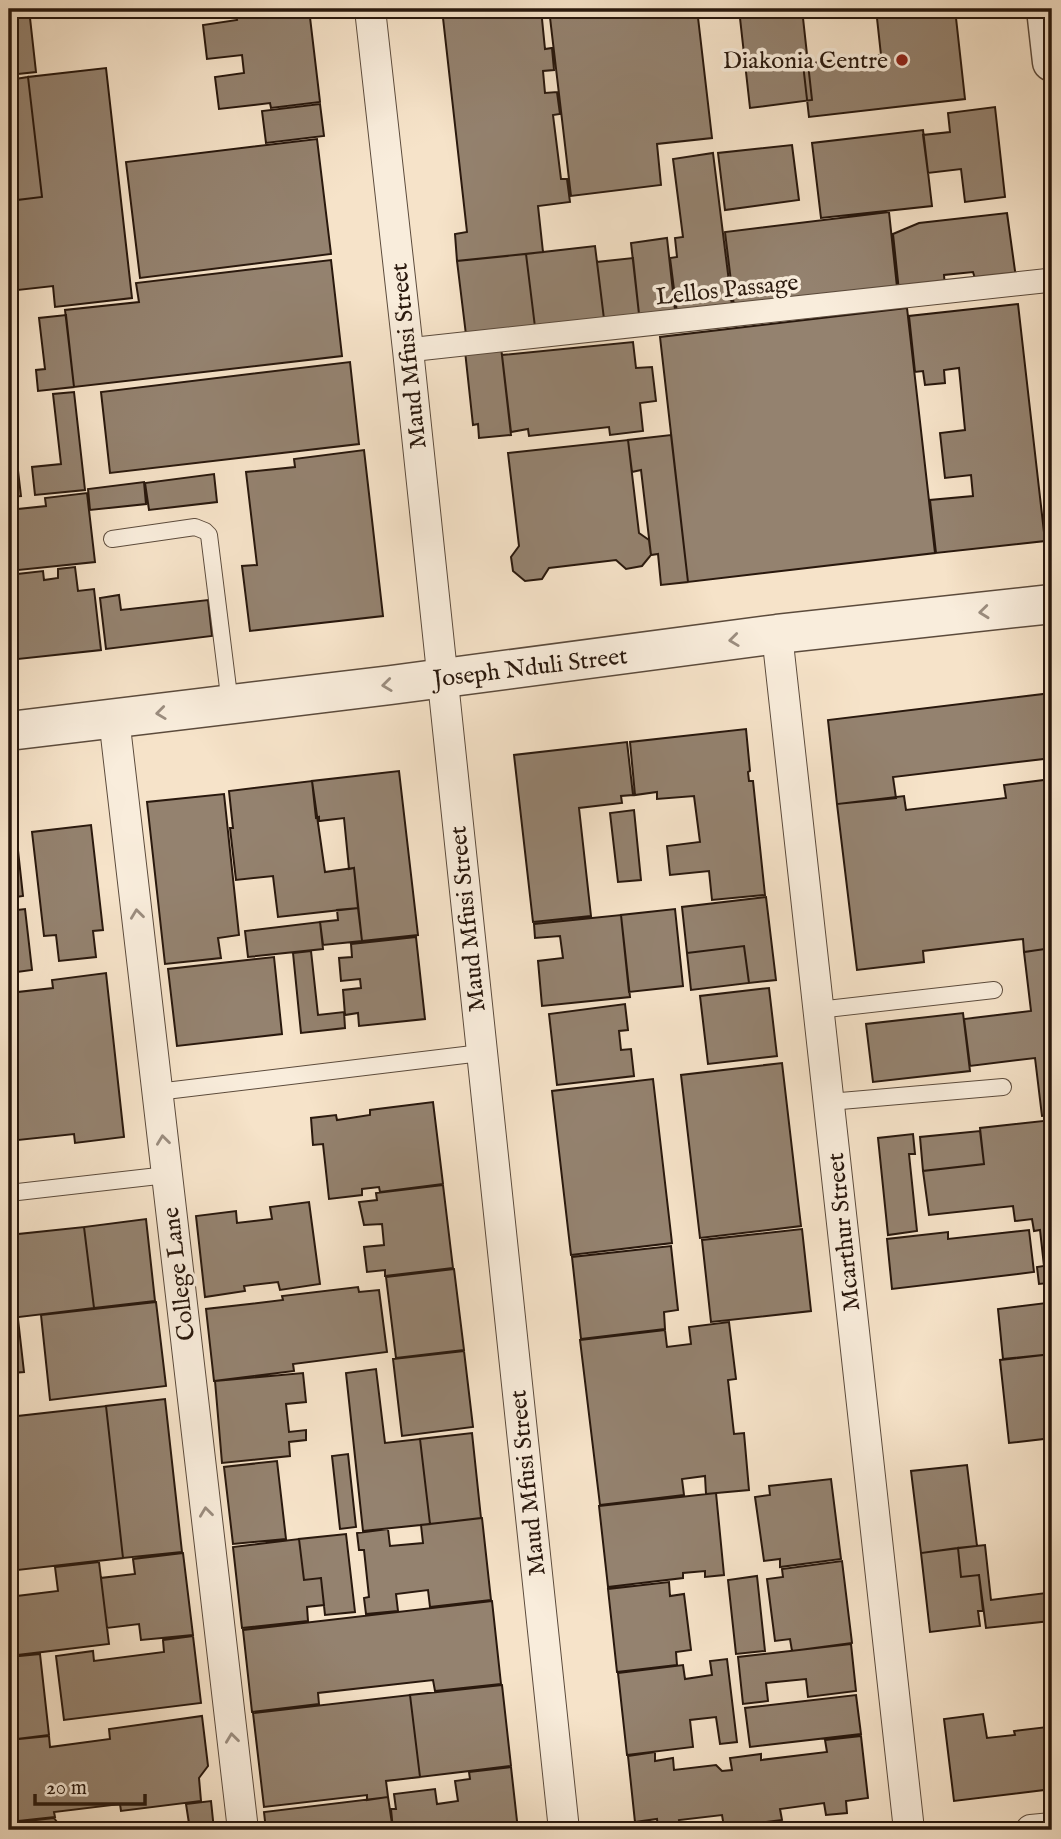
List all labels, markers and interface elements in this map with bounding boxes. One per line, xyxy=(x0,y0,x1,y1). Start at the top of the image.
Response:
place label: Diakonia Centre xyxy=(723,46,888,77)
marker: Diakonia Centre xyxy=(894,52,910,68)
street label: Maud Mfusi Street xyxy=(384,261,435,450)
street label: Lellos Passage xyxy=(654,268,800,313)
one-way arrow xyxy=(979,604,990,619)
one-way arrow xyxy=(728,632,740,647)
street label: Joseph Nduli Street xyxy=(428,641,629,696)
one-way arrow xyxy=(381,678,393,693)
one-way arrow xyxy=(155,705,167,720)
street label: Maud Mfusi Street xyxy=(443,824,494,1013)
one-way arrow xyxy=(129,908,144,920)
one-way arrow xyxy=(155,1134,170,1146)
street label: Mcarthur Street xyxy=(821,1151,868,1312)
street label: College Lane xyxy=(156,1205,203,1342)
street label: Maud Mfusi Street xyxy=(503,1388,554,1577)
one-way arrow xyxy=(199,1506,214,1517)
one-way arrow xyxy=(225,1732,240,1743)
scale bar xyxy=(35,1762,145,1806)
text: 20 m xyxy=(46,1775,87,1802)

